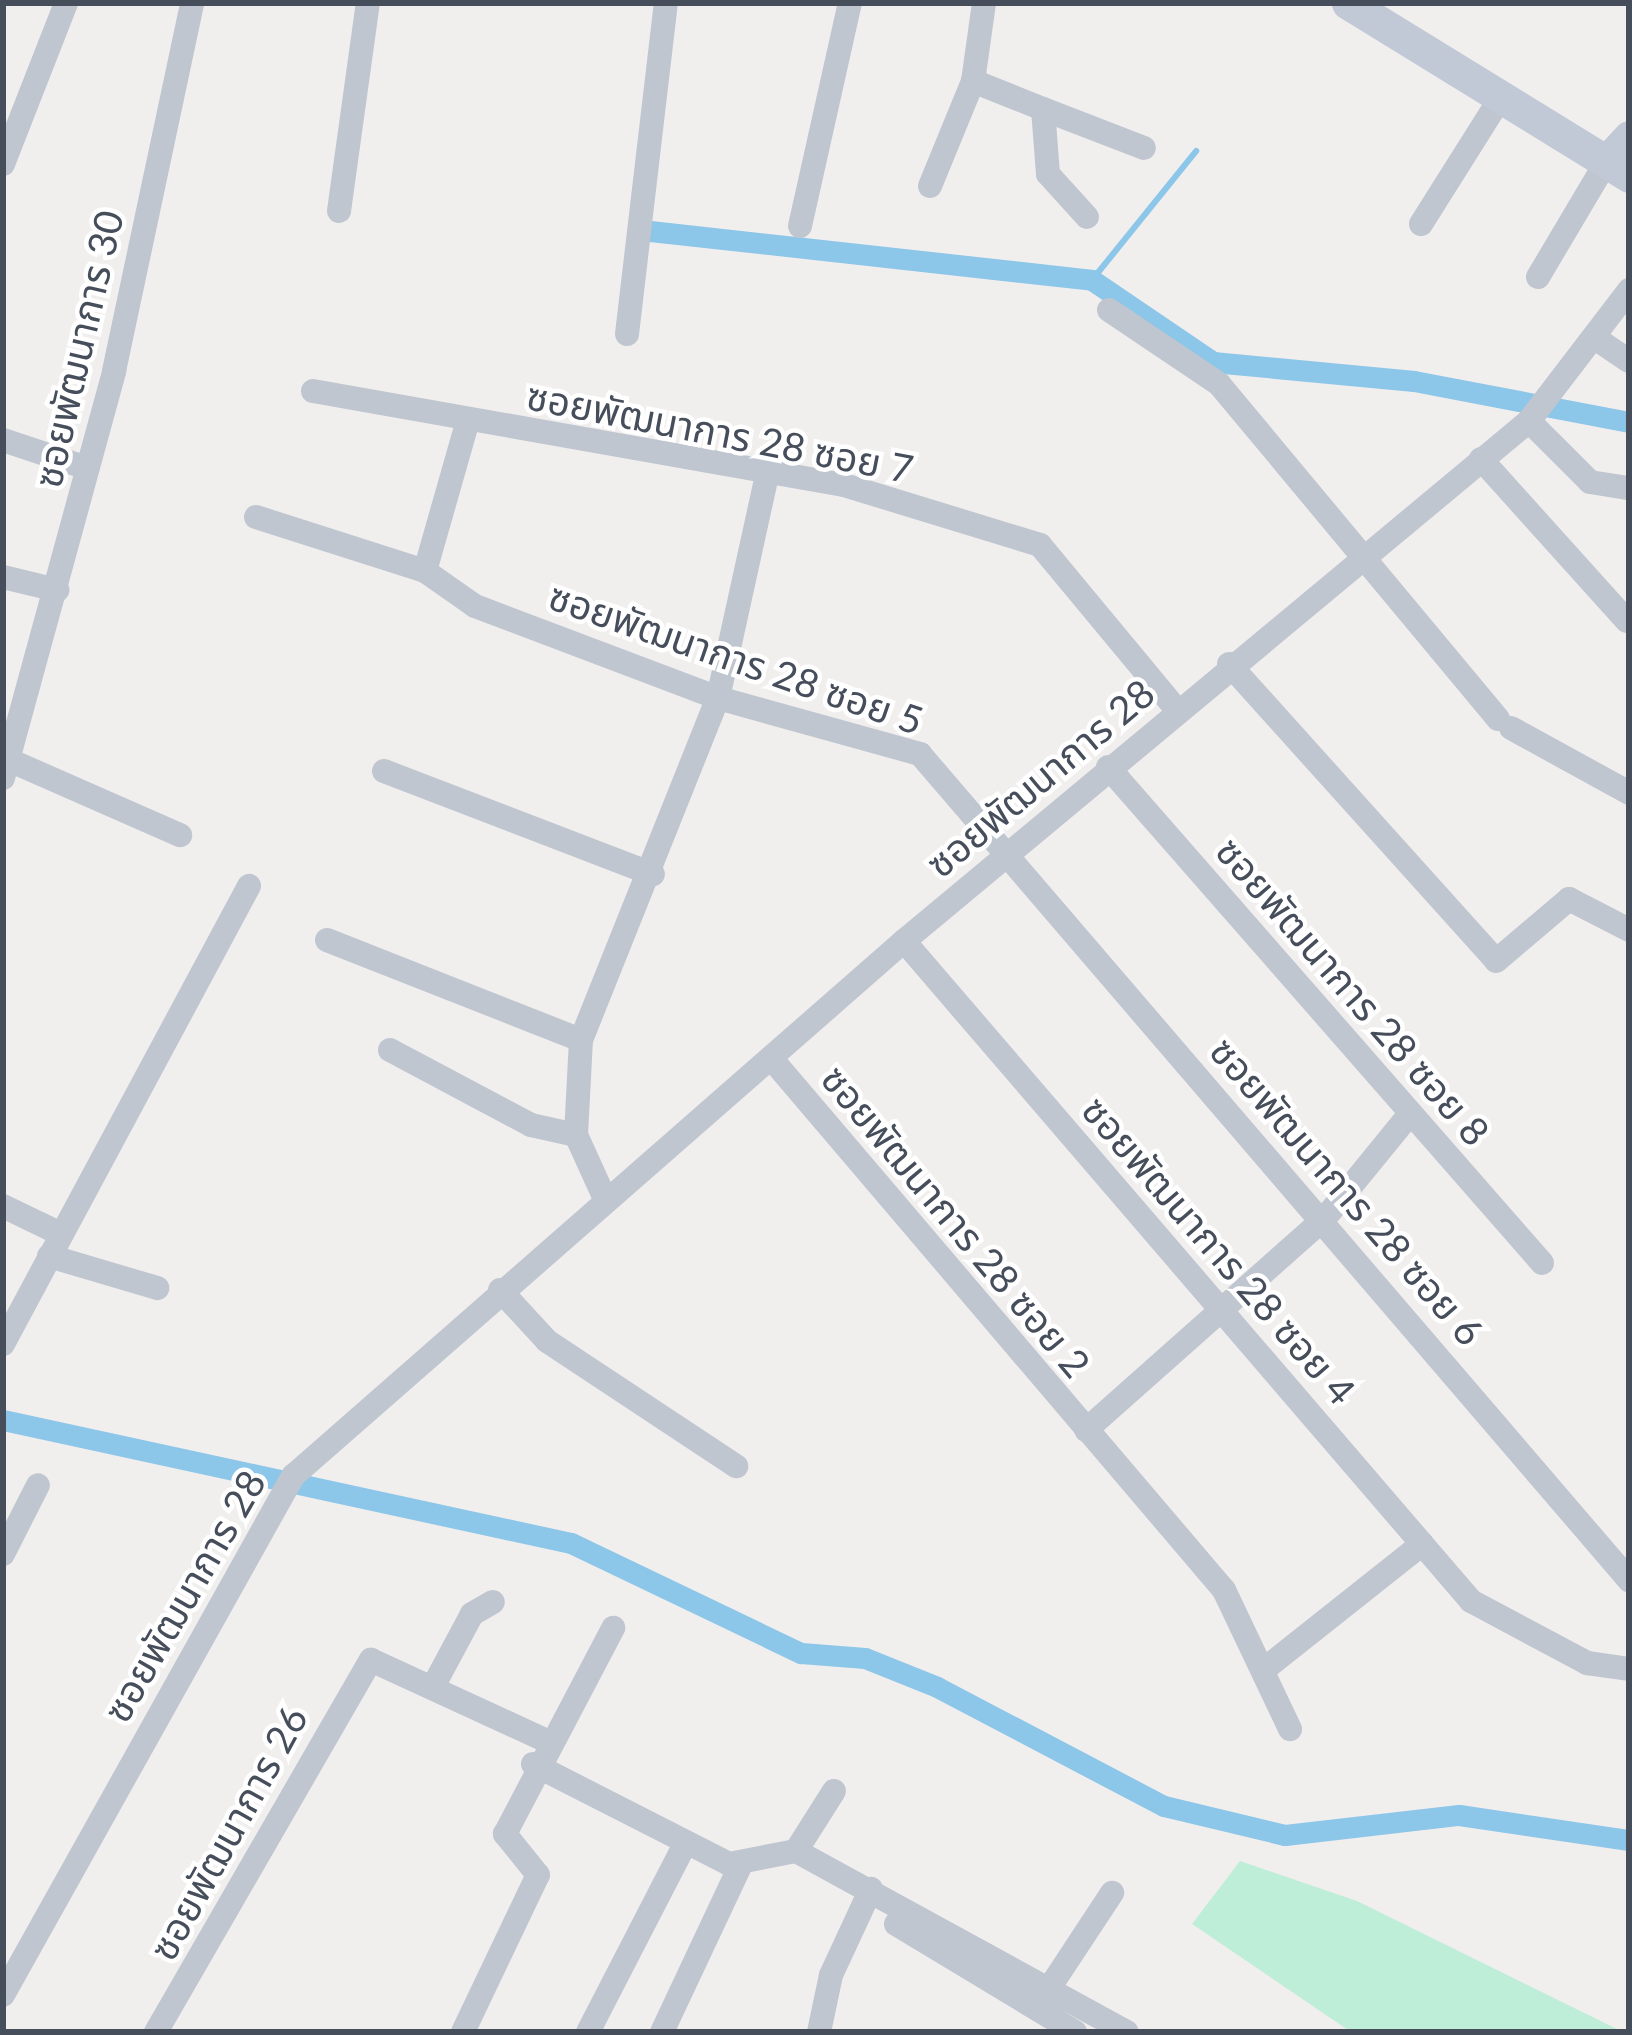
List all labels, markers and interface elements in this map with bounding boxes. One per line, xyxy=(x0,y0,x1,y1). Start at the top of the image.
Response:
street label: ซอยพัฒนาการ 30 xyxy=(23,206,133,492)
street label: ซอยพัฒนาการ 28 ซอย 7 xyxy=(523,372,917,492)
street label: ซอยพัฒนาการ 28 ซอย 5 xyxy=(543,572,929,744)
street label: ซอยพัฒนาการ 28 xyxy=(917,669,1163,887)
street label: ซอยพัฒนาการ 28 ซอย 8 xyxy=(1207,827,1499,1155)
street label: ซอยพัฒนาการ 28 ซอย 6 xyxy=(1201,1027,1493,1355)
street label: ซอยพัฒนาการ 28 ซอย 2 xyxy=(812,1056,1100,1386)
street label: ซอยพัฒนาการ 28 ซอย 4 xyxy=(1073,1086,1365,1414)
street label: ซอยพัฒนาการ 28 xyxy=(93,1462,275,1730)
street label: ซอยพัฒนาการ 26 xyxy=(139,1698,317,1968)

